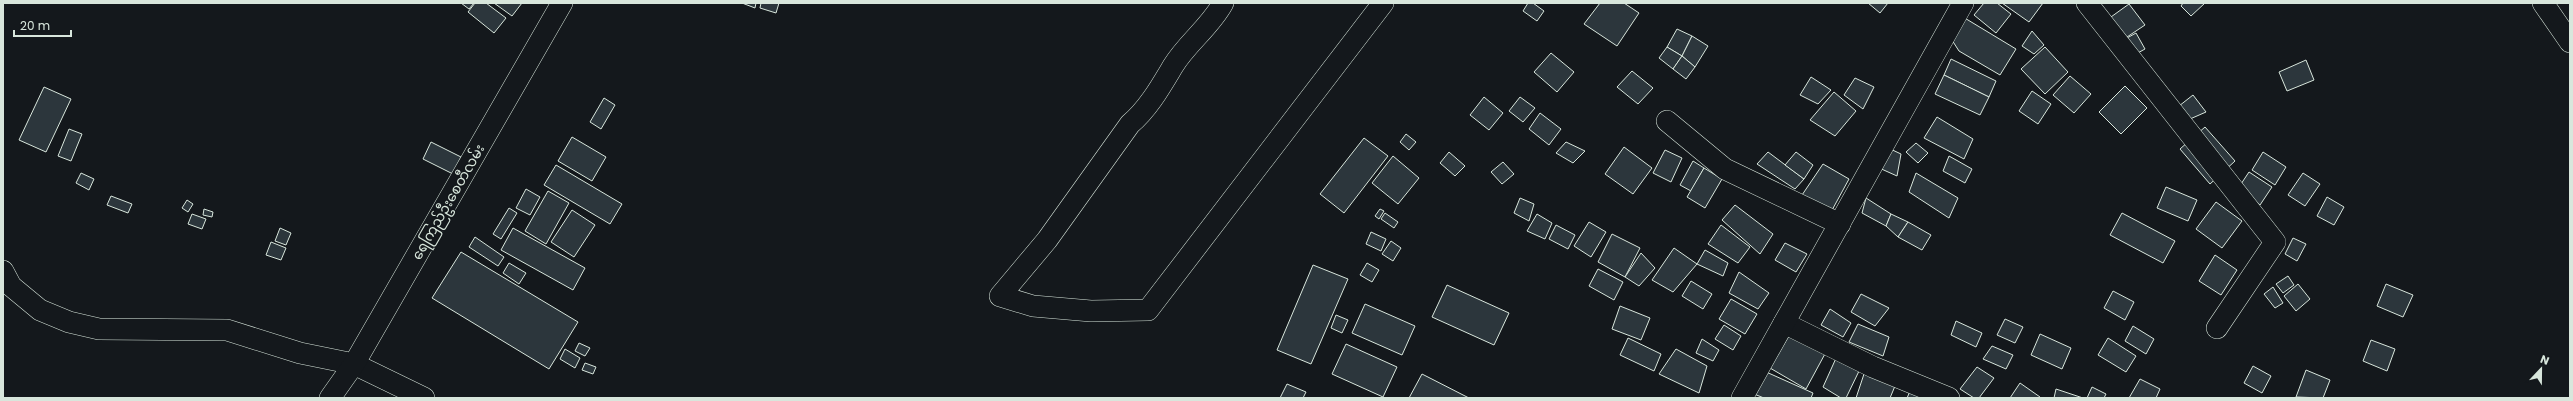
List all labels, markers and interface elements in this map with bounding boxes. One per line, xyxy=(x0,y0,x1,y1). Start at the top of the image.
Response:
scale bar xyxy=(14,12,71,38)
text: 20 m xyxy=(20,17,50,34)
street label: ရေကြည်ဦးစေတီလမ်း xyxy=(407,140,491,265)
north arrow xyxy=(2521,349,2561,389)
text: N xyxy=(2538,351,2552,369)

